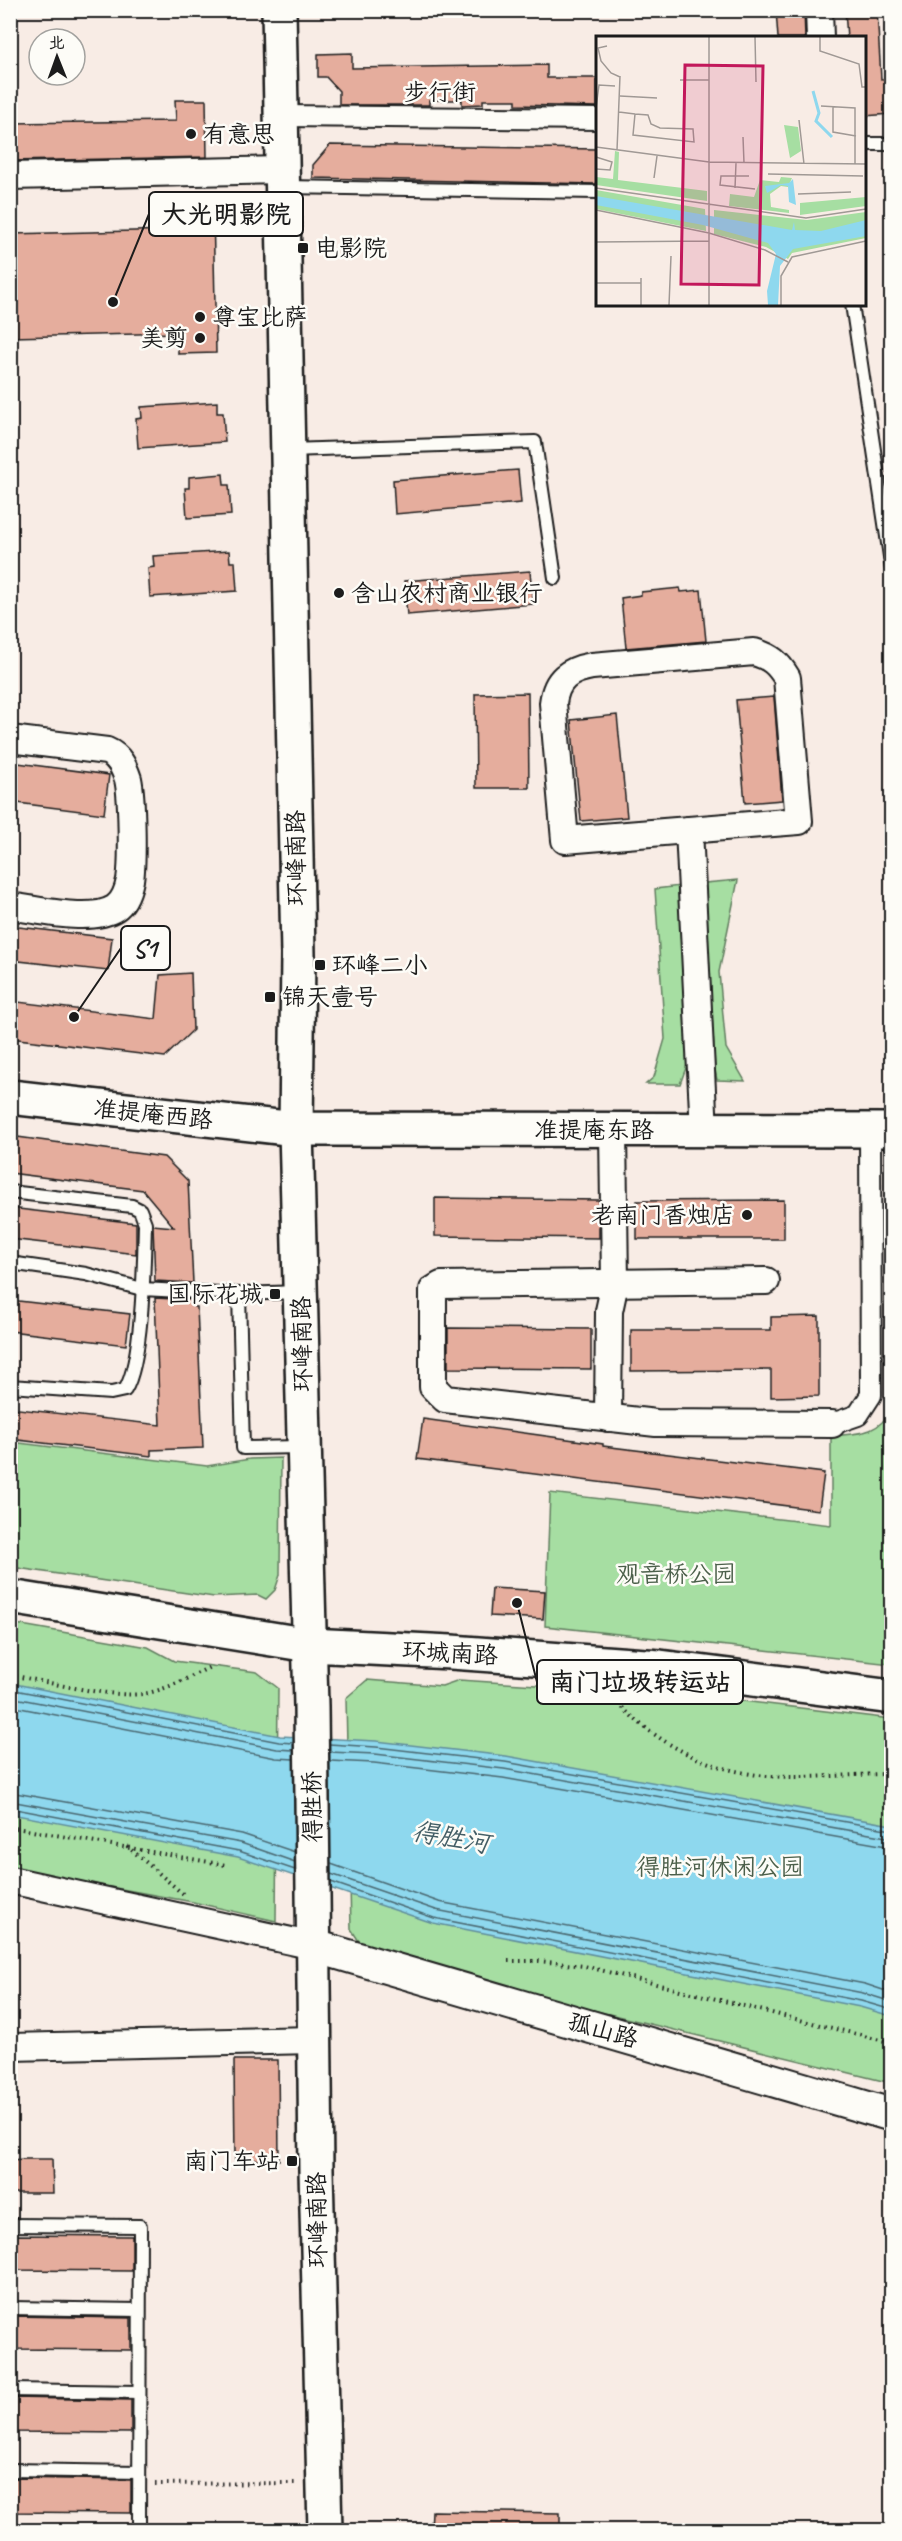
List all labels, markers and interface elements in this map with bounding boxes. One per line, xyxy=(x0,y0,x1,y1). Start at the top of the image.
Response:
north arrow xyxy=(27,27,87,87)
text: 北 xyxy=(49,33,65,53)
inset map xyxy=(596,36,866,306)
street label: 步行街 xyxy=(404,77,476,107)
place label: 有意思 xyxy=(203,119,275,149)
marker: 有意思 xyxy=(184,127,198,141)
callout: 大光明影院 xyxy=(149,192,303,236)
text: 大光明影院 xyxy=(161,198,291,231)
place label: 电影院 xyxy=(315,233,387,263)
marker: 电影院 xyxy=(296,241,310,255)
place label: 尊宝比萨 xyxy=(212,302,308,332)
marker: 尊宝比萨 xyxy=(193,310,207,324)
place label: 美剪 xyxy=(140,323,188,353)
marker: 美剪 xyxy=(193,331,207,345)
place label: 含山农村商业银行 xyxy=(351,578,543,608)
marker: 含山农村商业银行 xyxy=(332,586,346,600)
street label: 环峰南路 xyxy=(280,810,312,906)
callout: S1 xyxy=(121,926,170,970)
text: S1 xyxy=(133,932,161,965)
place label: 环峰二小 xyxy=(332,950,428,980)
marker: 环峰二小 xyxy=(313,958,327,972)
place label: 锦天壹号 xyxy=(282,982,378,1012)
marker: 锦天壹号 xyxy=(263,990,277,1004)
street label: 准提庵西路 xyxy=(92,1093,214,1135)
street label: 准提庵东路 xyxy=(534,1115,654,1145)
place label: 老南门香烛店 xyxy=(591,1200,735,1230)
marker: 老南门香烛店 xyxy=(740,1208,754,1222)
place label: 国际花城 xyxy=(167,1279,263,1309)
marker: 国际花城 xyxy=(268,1287,282,1301)
street label: 环峰南路 xyxy=(286,1296,318,1392)
park label: 观音桥公园 xyxy=(616,1559,736,1589)
street label: 环城南路 xyxy=(401,1636,499,1670)
callout: 南门垃圾转运站 xyxy=(537,1660,743,1704)
text: 南门垃圾转运站 xyxy=(549,1666,731,1699)
street label: 得胜桥 xyxy=(296,1771,328,1843)
water label: 得胜河 xyxy=(410,1814,496,1861)
park label: 得胜河休闲公园 xyxy=(636,1852,804,1882)
street label: 孤山路 xyxy=(564,2006,642,2054)
place label: 南门车站 xyxy=(184,2146,280,2176)
marker: 南门车站 xyxy=(285,2154,299,2168)
street label: 环峰南路 xyxy=(301,2172,333,2268)

